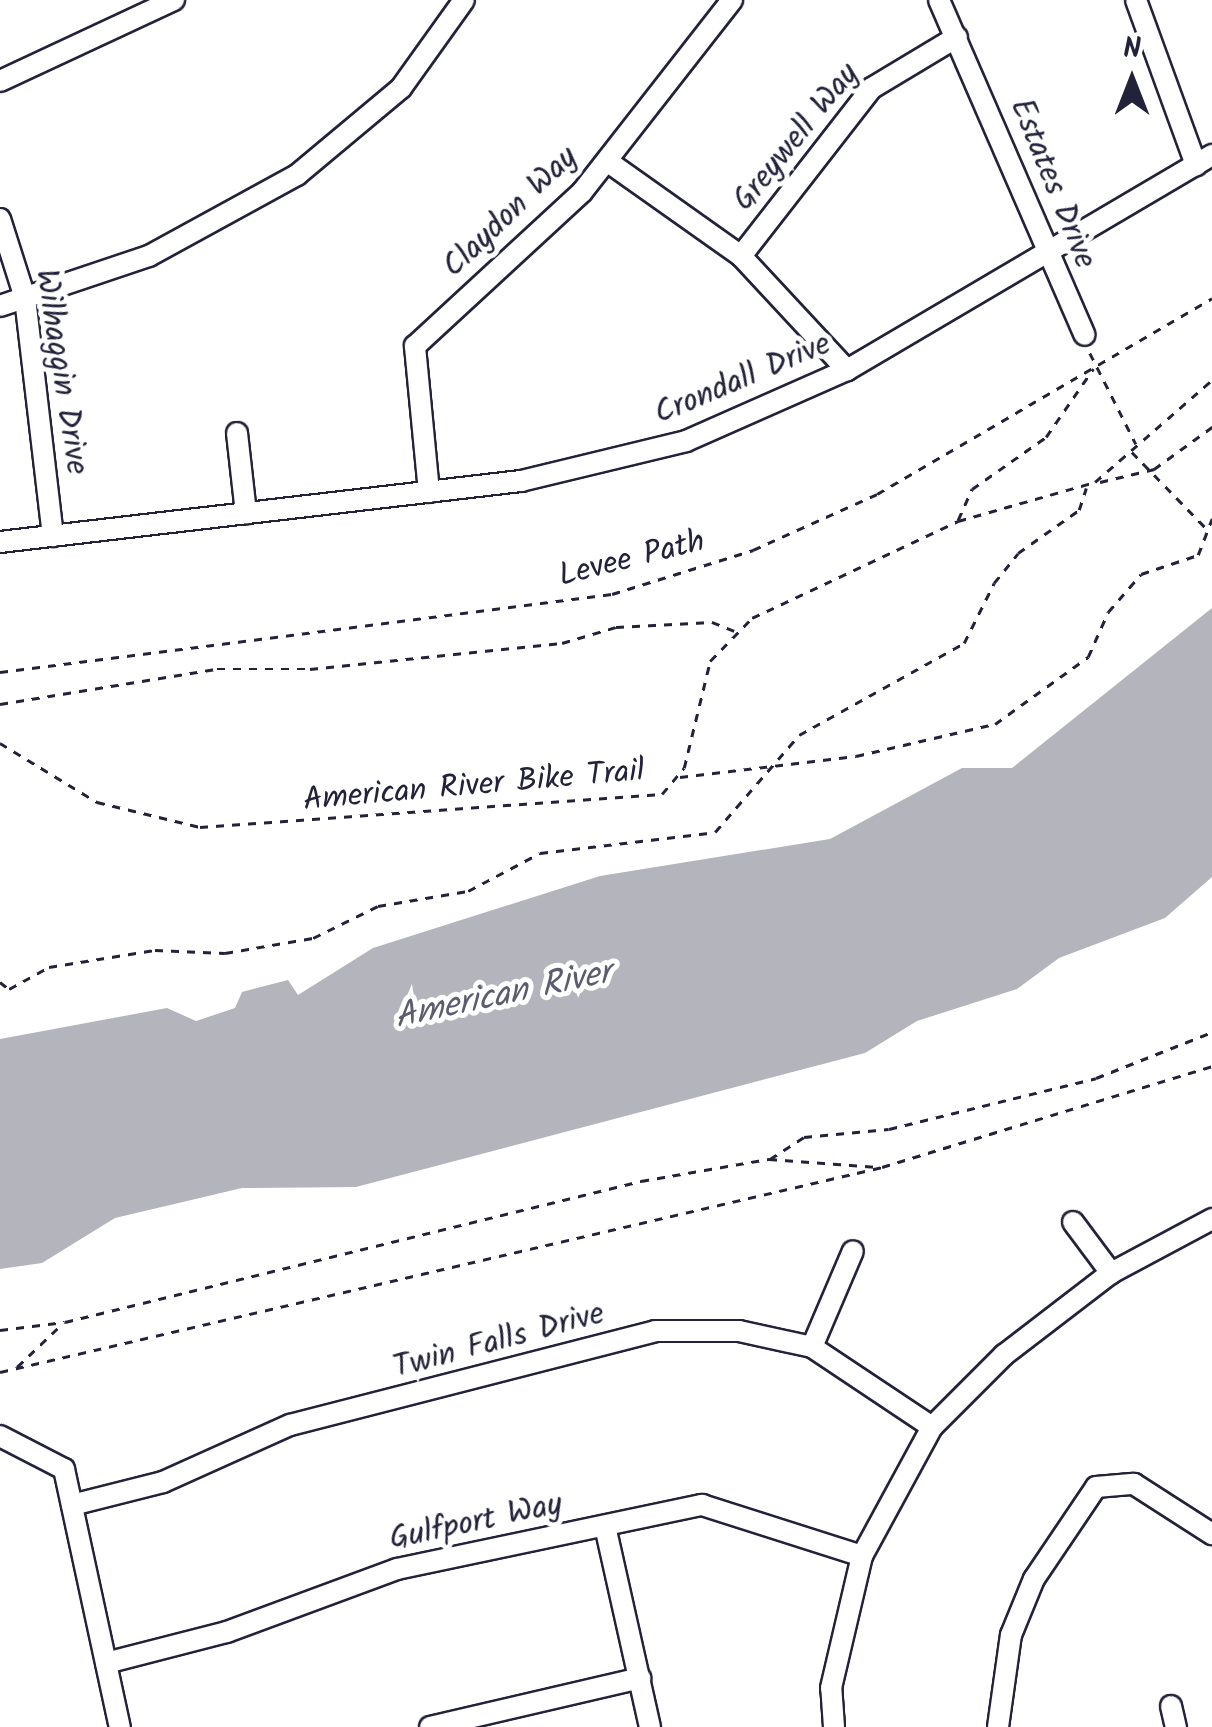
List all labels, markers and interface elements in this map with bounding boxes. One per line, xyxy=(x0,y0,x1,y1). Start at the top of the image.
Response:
text: N xyxy=(1123,27,1141,72)
north arrow xyxy=(1082,30,1182,130)
street label: Greywell Way xyxy=(726,56,868,220)
street label: Estates Drive xyxy=(1001,93,1103,275)
street label: Claydon Way xyxy=(436,139,586,287)
street label: Wilhaggin Drive xyxy=(25,267,95,477)
street label: Crondall Drive xyxy=(649,326,837,434)
street label: Levee Path xyxy=(555,523,709,597)
street label: American River Bike Trail xyxy=(302,753,646,821)
water label: American River xyxy=(391,953,615,1039)
street label: Twin Falls Drive xyxy=(389,1295,609,1389)
street label: Gulfport Way xyxy=(386,1486,566,1560)

